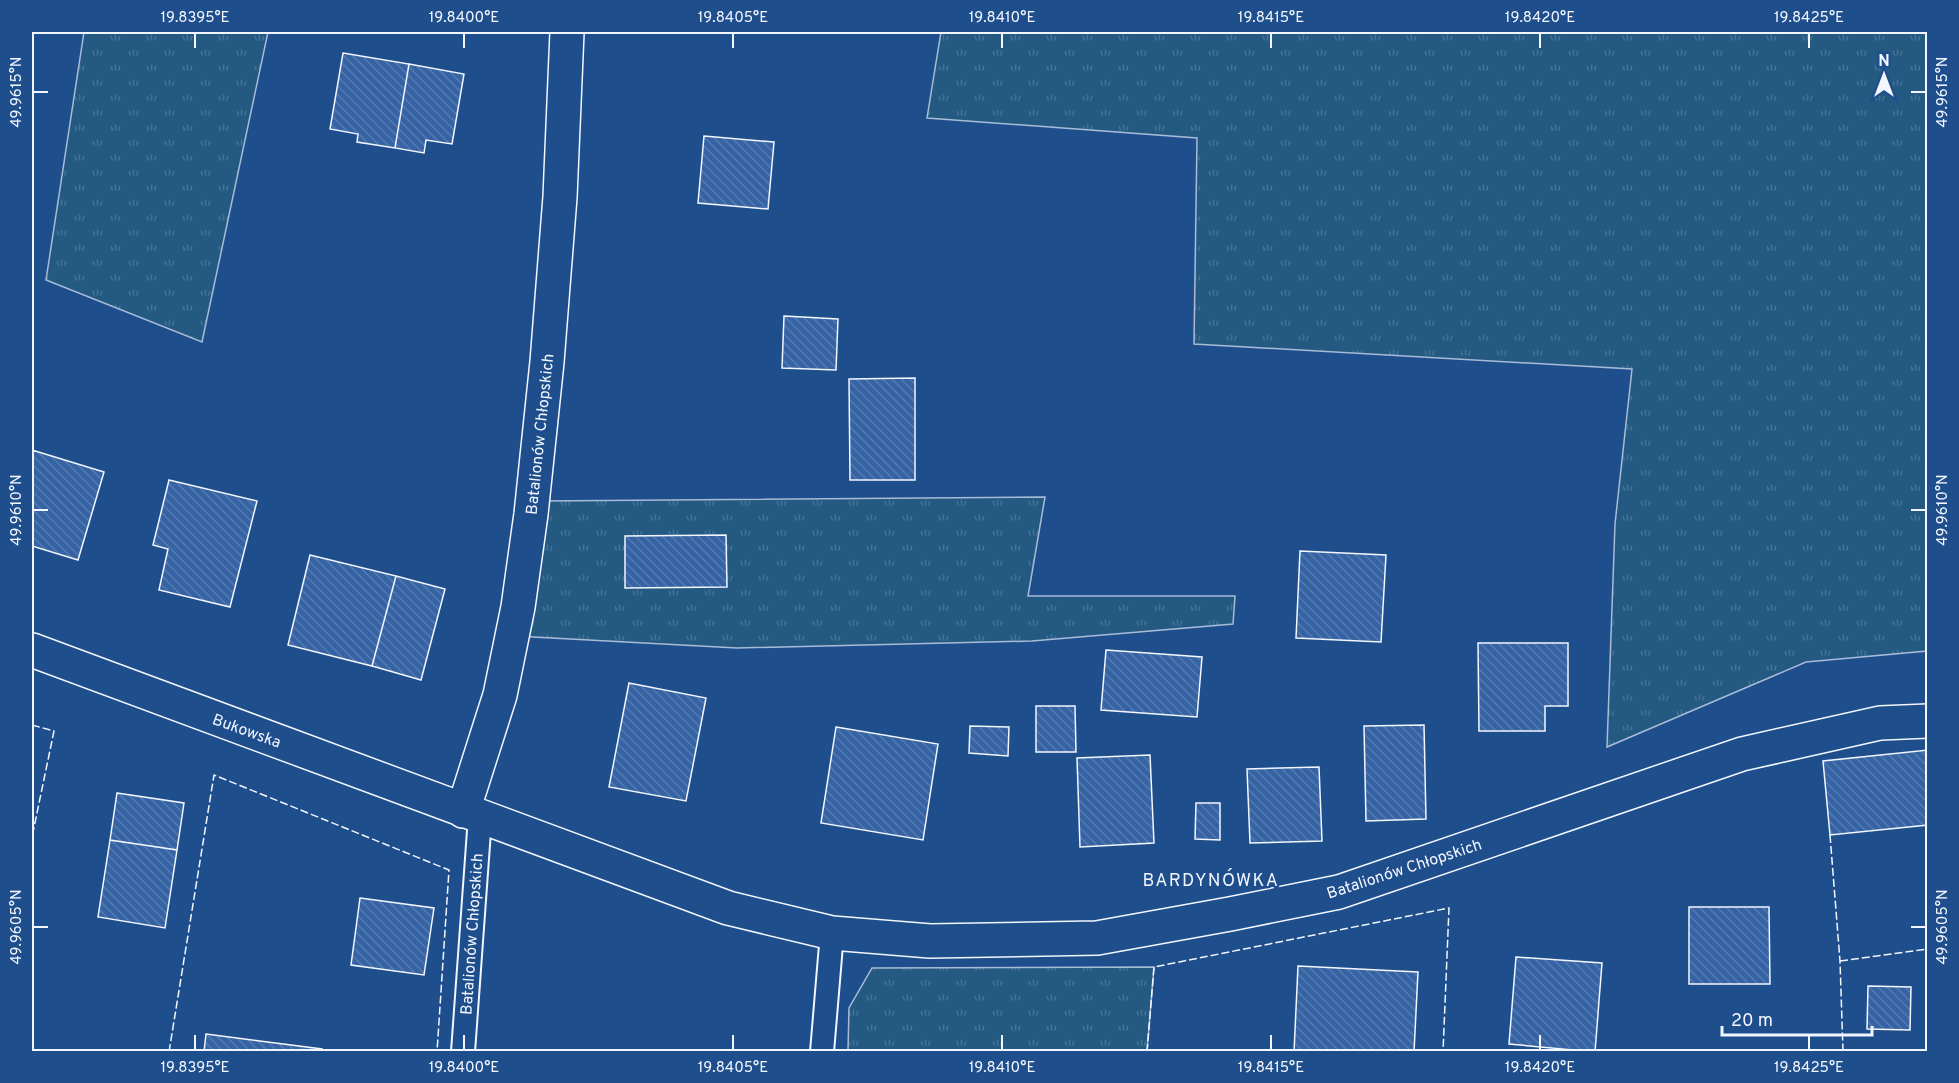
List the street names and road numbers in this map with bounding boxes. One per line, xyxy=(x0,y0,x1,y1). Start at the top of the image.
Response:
street label: Batalionów Chłopskich xyxy=(523,353,559,516)
street label: Bukowska xyxy=(209,710,283,754)
street label: Batalionów Chłopskich xyxy=(1325,835,1485,904)
street label: Batalionów Chłopskich xyxy=(457,853,489,1016)

